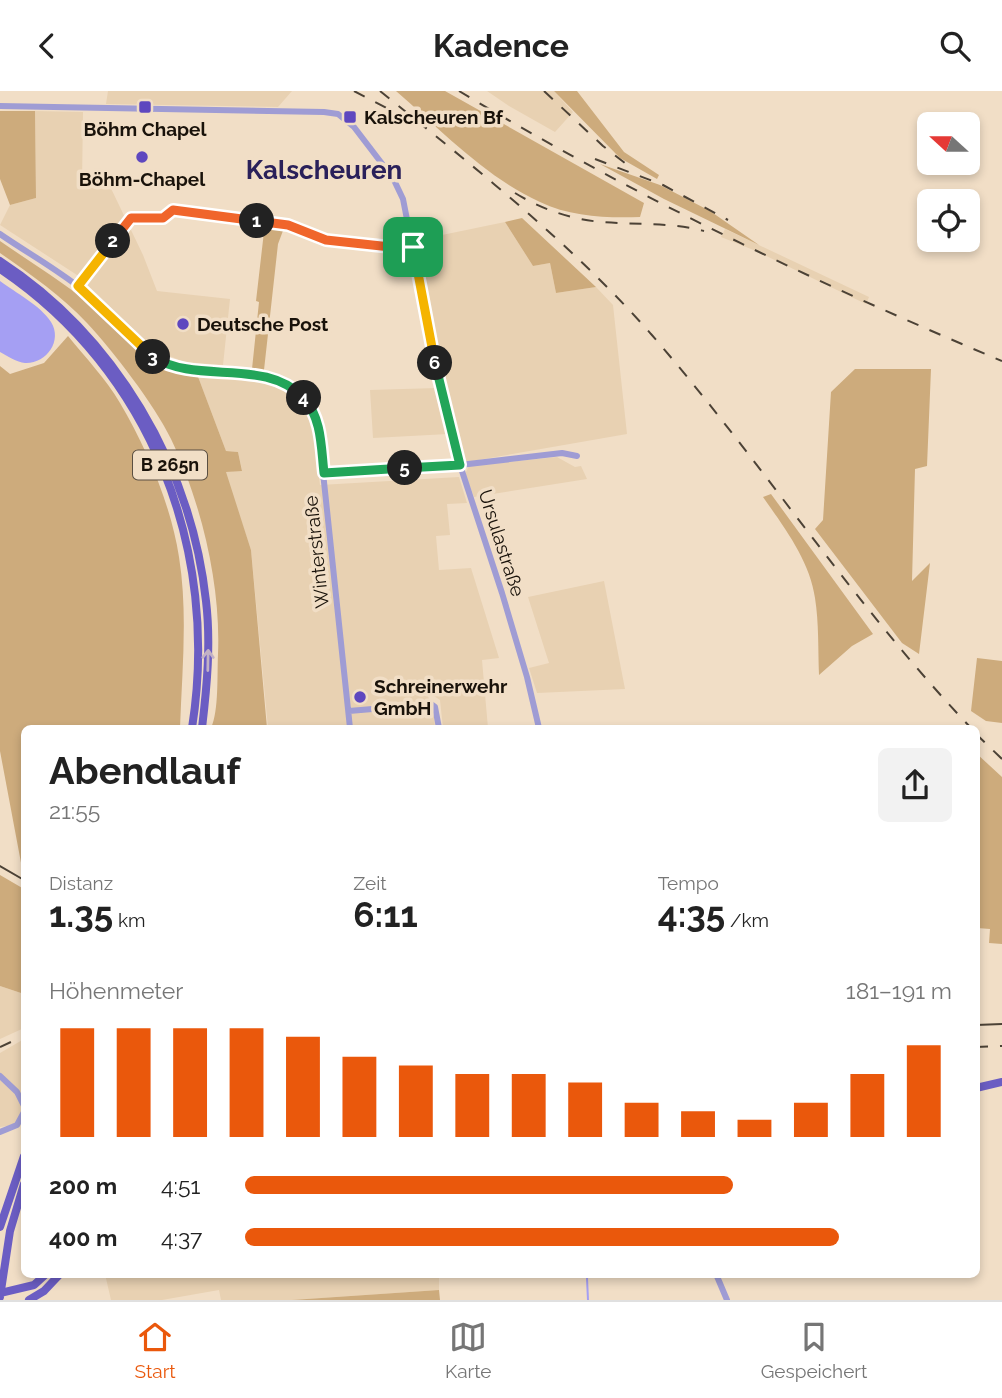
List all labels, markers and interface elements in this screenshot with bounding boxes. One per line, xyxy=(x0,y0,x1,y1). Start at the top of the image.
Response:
icon: back xyxy=(28,27,66,65)
text: Kadence xyxy=(433,27,569,64)
icon: search xyxy=(936,27,974,65)
marker: Böhm Chapel xyxy=(137,99,153,115)
place label: Kalscheuren Bf xyxy=(364,106,504,128)
marker: Kalscheuren Bf xyxy=(342,109,358,125)
north arrow xyxy=(917,112,980,175)
map controls xyxy=(917,112,980,252)
place label: Böhm Chapel xyxy=(83,118,207,140)
marker: Böhm-Chapel xyxy=(134,149,150,165)
district label: Kalscheuren xyxy=(246,155,402,185)
place label: Böhm-Chapel xyxy=(79,168,206,190)
button: locate xyxy=(917,189,980,252)
pin: 1 xyxy=(240,204,274,239)
text: 1 xyxy=(252,209,261,231)
pin xyxy=(383,217,443,277)
pin: 2 xyxy=(96,223,130,259)
icon: arrive xyxy=(394,228,432,266)
text: 2 xyxy=(107,229,118,251)
place label: Deutsche Post xyxy=(197,313,329,335)
marker: Deutsche Post xyxy=(175,316,191,332)
pin: 3 xyxy=(136,339,170,375)
text: 3 xyxy=(147,345,158,367)
pin: 6 xyxy=(418,345,452,381)
text: 6 xyxy=(429,351,440,373)
pin: 4 xyxy=(286,381,322,415)
text: 4 xyxy=(298,386,309,408)
road number: B 265n xyxy=(133,451,207,479)
pin: 5 xyxy=(388,451,422,485)
text: 5 xyxy=(399,456,410,478)
street label: Ursulastraße xyxy=(474,487,530,599)
street label: Winterstraße xyxy=(299,495,333,609)
one-way arrow xyxy=(201,649,215,672)
place label: Schreinerwehr GmbH xyxy=(374,675,508,719)
marker: Schreinerwehr GmbH xyxy=(352,689,368,705)
text: Abendlauf xyxy=(49,748,240,793)
button: share xyxy=(878,748,952,822)
text: 21:55 xyxy=(49,797,100,824)
text: Distanz xyxy=(49,872,113,894)
text: Zeit xyxy=(353,872,387,894)
text: Tempo xyxy=(658,872,719,894)
text: 1.35 xyxy=(49,894,113,935)
text: 6:11 xyxy=(353,894,418,935)
text: 4:35 xyxy=(658,894,725,935)
text: km xyxy=(113,909,145,931)
text: /km xyxy=(725,909,769,931)
text: Höhenmeter xyxy=(49,977,183,1004)
text: 181–191 m xyxy=(846,977,952,1004)
text: 200 m xyxy=(49,1172,117,1199)
text: 4:51 xyxy=(161,1172,200,1199)
text: 400 m xyxy=(49,1224,117,1251)
text: 4:37 xyxy=(161,1224,202,1251)
tab: Start xyxy=(135,1318,176,1382)
tab: Karte xyxy=(445,1318,492,1382)
tab: Gespeichert xyxy=(761,1318,867,1382)

